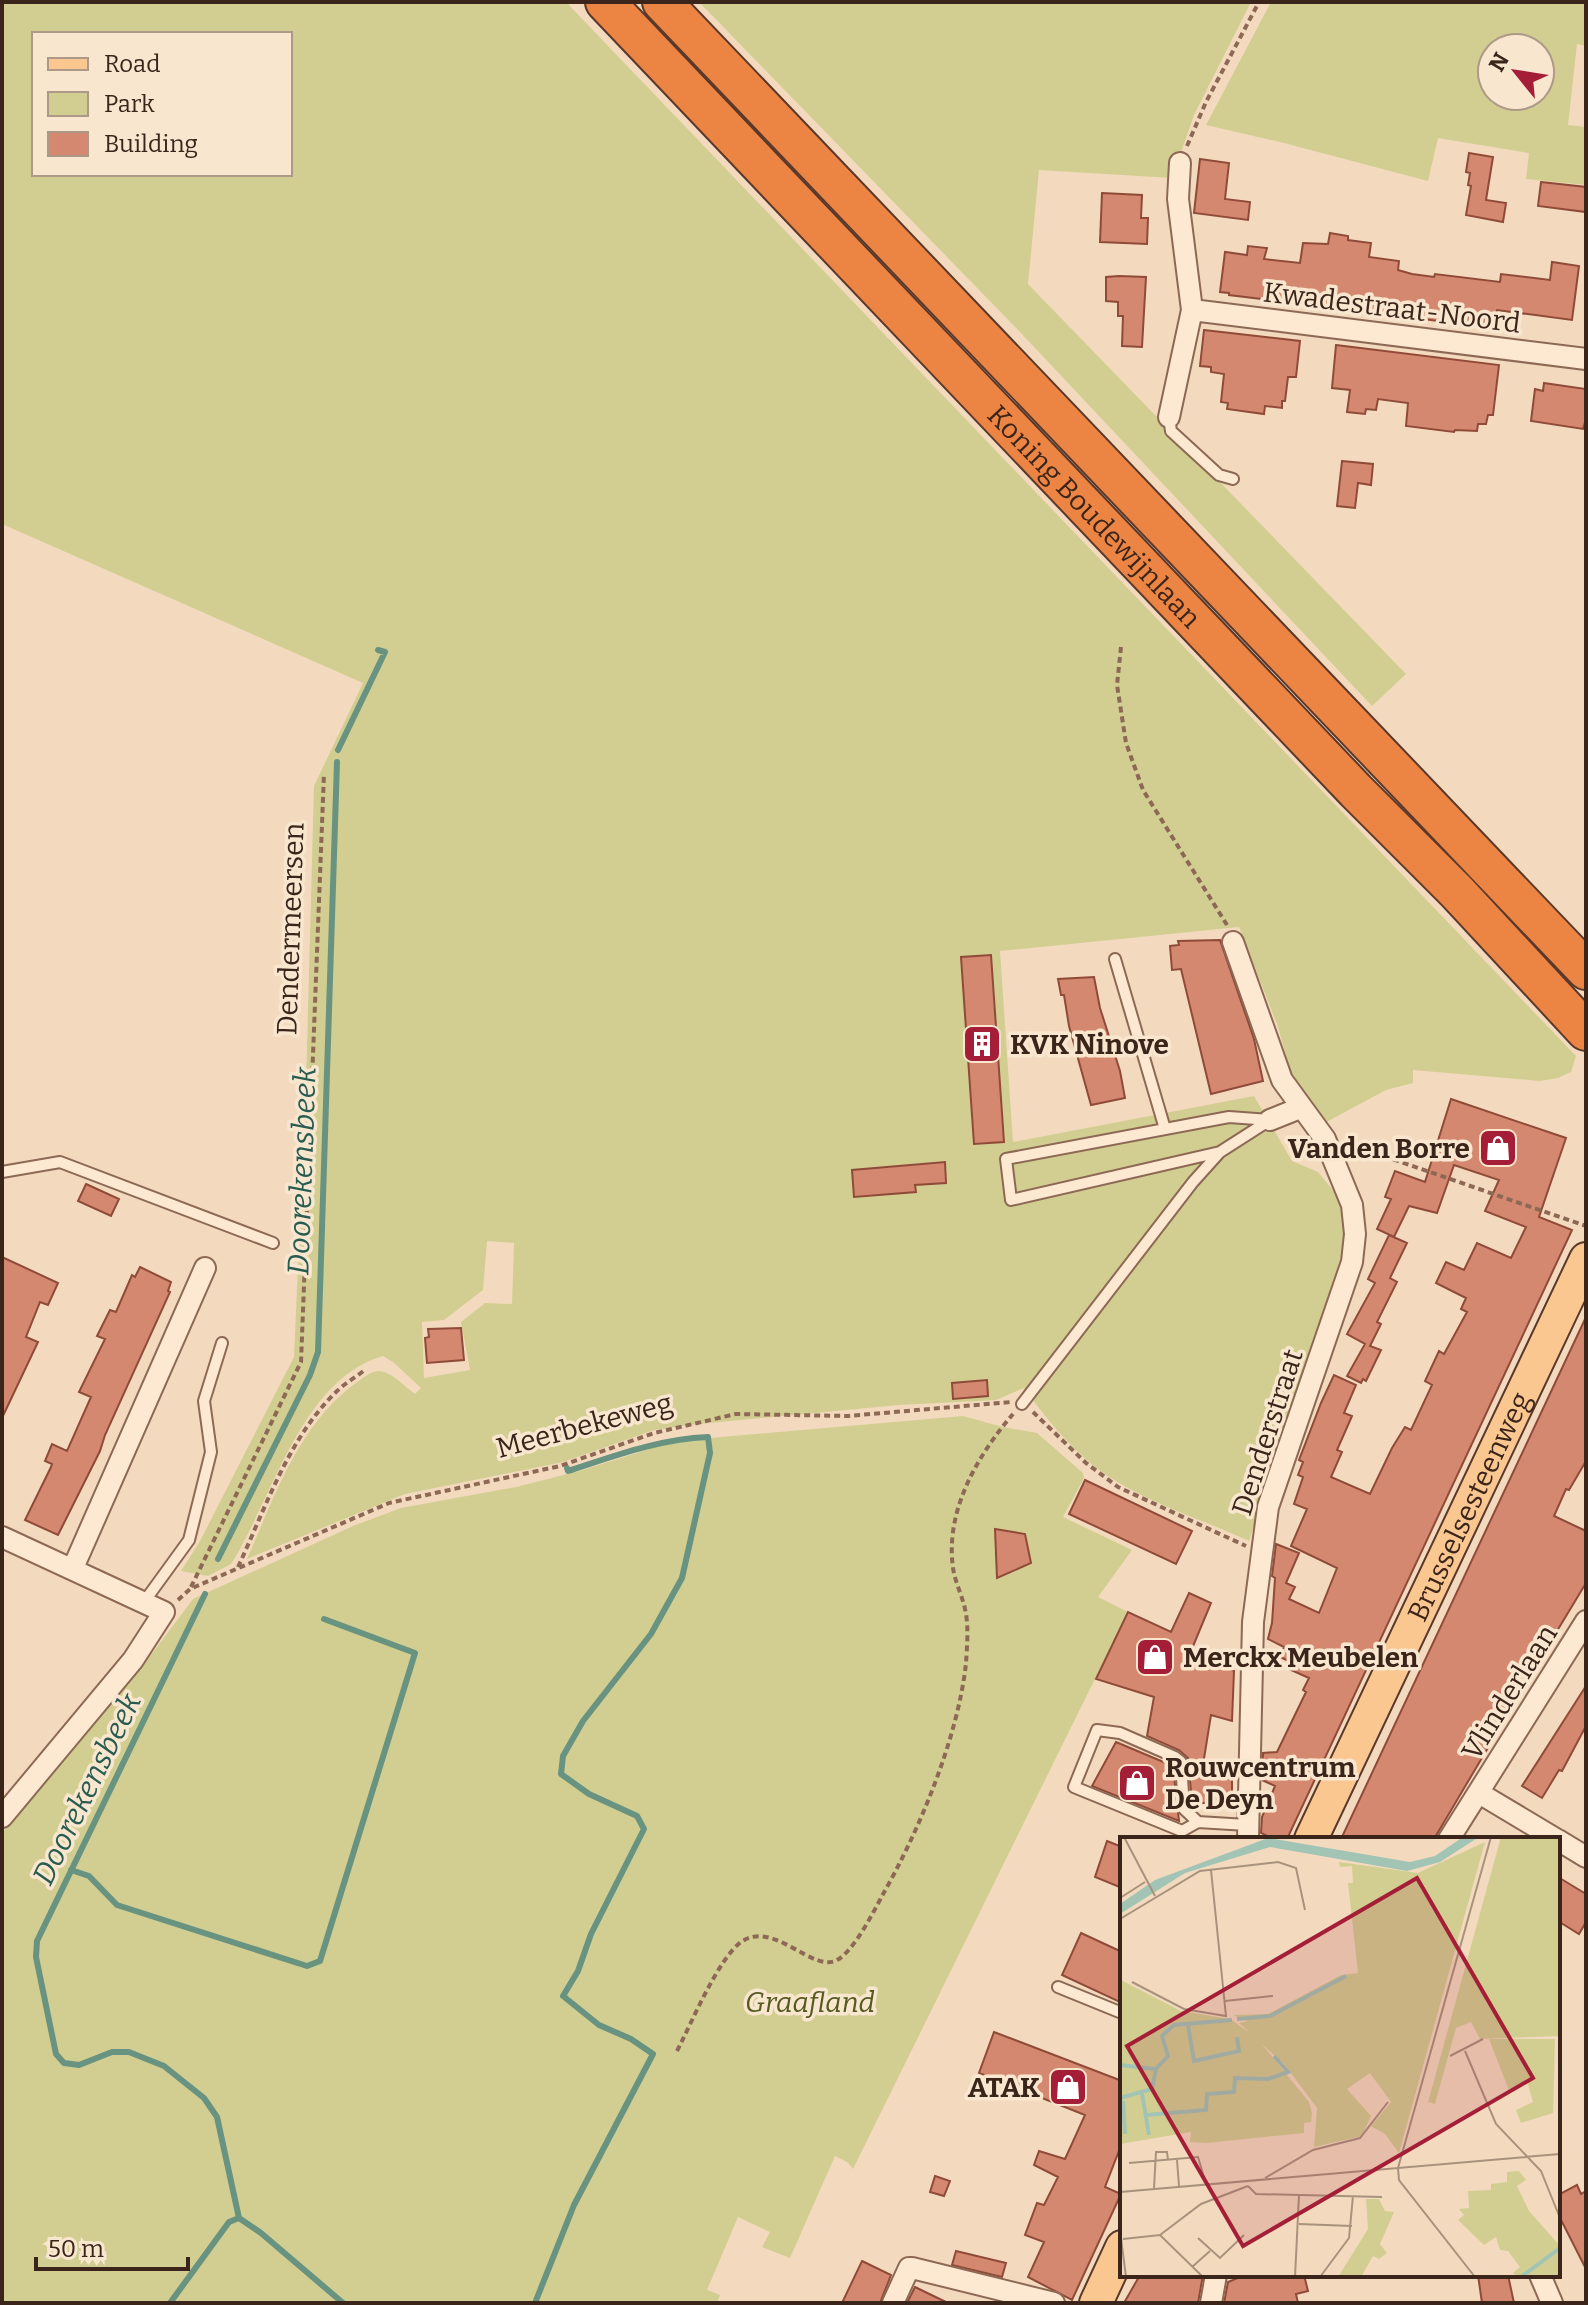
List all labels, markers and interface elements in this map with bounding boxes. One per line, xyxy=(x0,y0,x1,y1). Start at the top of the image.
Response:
legend xyxy=(32,32,292,176)
north arrow xyxy=(1476,32,1556,112)
text: N xyxy=(1483,48,1515,76)
text: Road xyxy=(104,50,160,78)
text: Park xyxy=(104,90,155,118)
text: Building xyxy=(104,130,198,158)
street label: Kwadestraat-Noord xyxy=(1261,275,1522,340)
street label: Koning Boudewijnlaan xyxy=(981,399,1208,635)
street label: Dendermeersen xyxy=(270,822,311,1036)
building icon: KVK Ninove xyxy=(961,1023,1003,1065)
place label: KVK Ninove xyxy=(1010,1028,1169,1061)
water label: Doorekensbeek xyxy=(280,1066,324,1276)
shop icon: Vanden Borre xyxy=(1477,1127,1519,1169)
place label: Vanden Borre xyxy=(1288,1132,1470,1165)
street label: Denderstraat xyxy=(1225,1345,1310,1519)
street label: Meerbekeweg xyxy=(492,1386,676,1465)
street label: Brusselsesteenweg xyxy=(1401,1387,1538,1627)
street label: Vlinderlaan xyxy=(1455,1618,1564,1766)
shop icon: Merckx Meubelen xyxy=(1134,1636,1176,1678)
place label: Merckx Meubelen xyxy=(1183,1641,1418,1674)
water label: Doorekensbeek xyxy=(25,1687,149,1890)
place label: Rouwcentrum De Deyn xyxy=(1165,1751,1356,1816)
shop icon: Rouwcentrum De Deyn xyxy=(1116,1762,1158,1804)
inset map xyxy=(1120,1837,1560,2277)
park label: Graafland xyxy=(745,1986,875,2019)
shop icon: ATAK xyxy=(1047,2066,1089,2108)
place label: ATAK xyxy=(968,2071,1040,2104)
scale bar xyxy=(36,2221,188,2271)
text: 50 m xyxy=(48,2235,104,2263)

